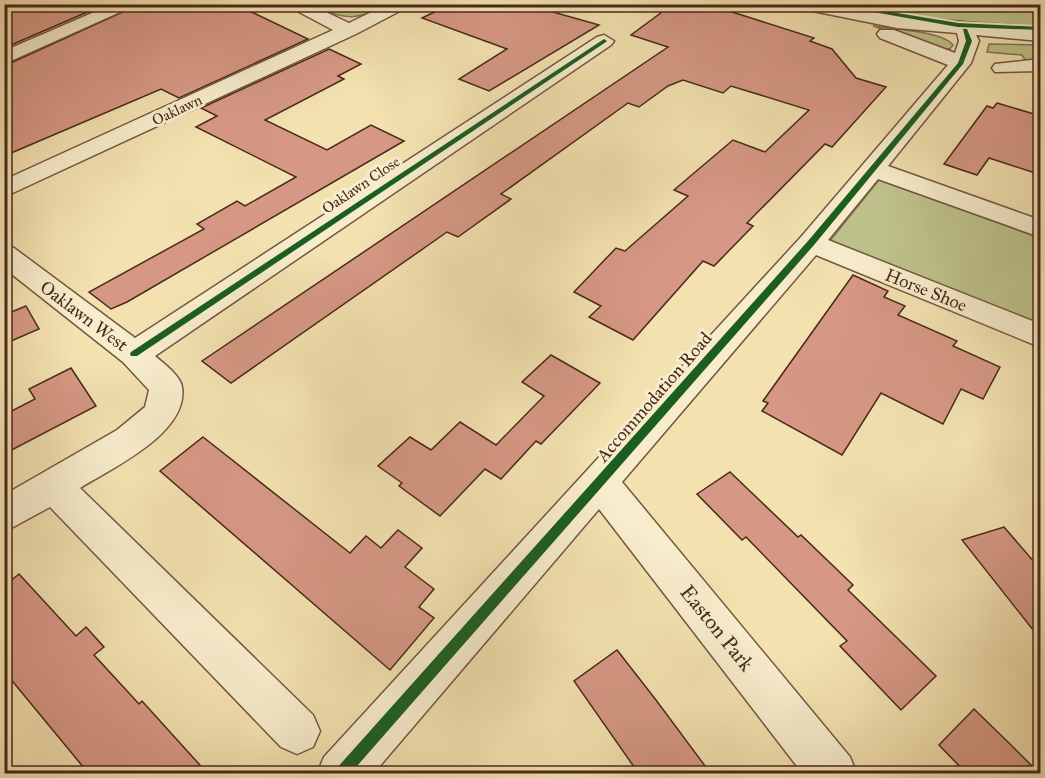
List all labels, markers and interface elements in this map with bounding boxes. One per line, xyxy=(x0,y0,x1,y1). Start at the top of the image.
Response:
street label: Oaklawn xyxy=(149,91,205,129)
street label: Oaklawn Close xyxy=(319,152,403,218)
street label: Horse Shoe xyxy=(882,264,970,316)
street label: Oaklawn West xyxy=(36,276,133,357)
street label: Accommodation Road xyxy=(591,328,716,467)
street label: Easton Park xyxy=(674,580,760,677)

